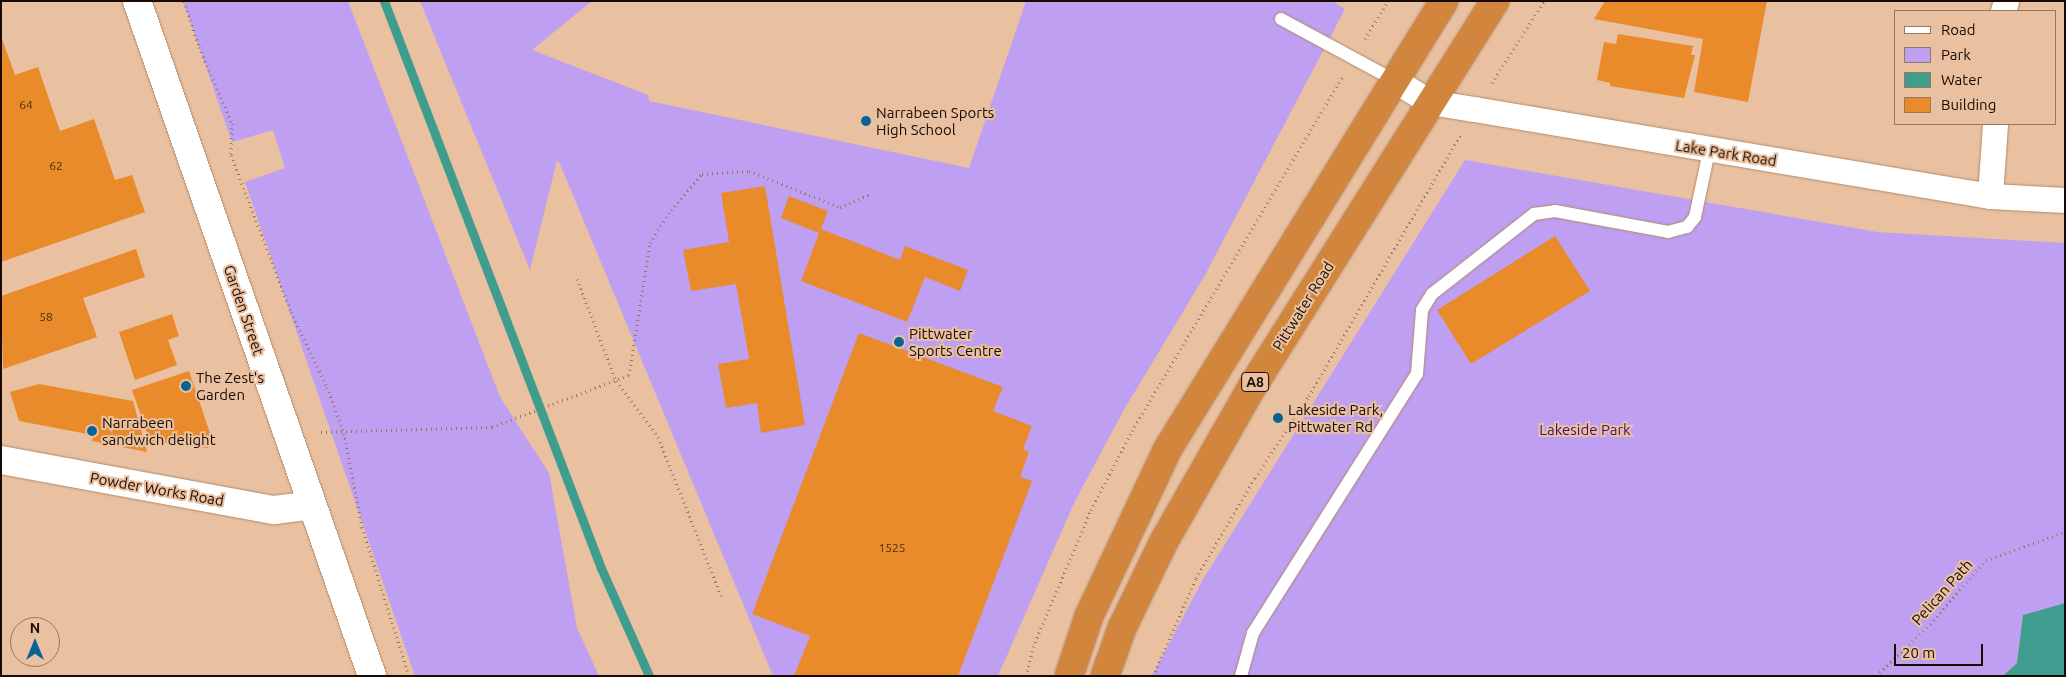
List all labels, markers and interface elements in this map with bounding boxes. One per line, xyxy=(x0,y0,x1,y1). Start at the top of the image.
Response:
legend xyxy=(1894,10,2056,125)
text: Road xyxy=(1941,21,1976,38)
text: Park xyxy=(1941,46,1971,63)
text: Water xyxy=(1941,71,1982,88)
text: Building xyxy=(1941,96,1996,113)
house number: 64 xyxy=(19,98,33,112)
place label: Narrabeen Sports High School xyxy=(876,103,994,138)
marker: Narrabeen Sports High School xyxy=(860,115,872,127)
street label: Lake Park Road xyxy=(1674,136,1778,170)
house number: 62 xyxy=(49,159,63,173)
street label: Pittwater Road xyxy=(1268,258,1338,354)
street label: Garden Street xyxy=(220,263,268,357)
house number: 58 xyxy=(39,310,53,324)
place label: Pittwater Sports Centre xyxy=(909,324,1002,359)
marker: Pittwater Sports Centre xyxy=(893,336,905,348)
place label: The Zest's Garden xyxy=(196,368,264,403)
road number: A8 xyxy=(1240,371,1270,394)
marker: The Zest's Garden xyxy=(180,380,192,392)
place label: Lakeside Park, Pittwater Rd xyxy=(1288,400,1383,435)
marker: Lakeside Park, Pittwater Rd xyxy=(1272,412,1284,424)
place label: Narrabeen sandwich delight xyxy=(102,413,216,448)
park label: Lakeside Park xyxy=(1539,421,1631,439)
marker: Narrabeen sandwich delight xyxy=(86,425,98,437)
street label: Powder Works Road xyxy=(89,468,225,510)
house number: 1525 xyxy=(878,541,906,555)
street label: Pelican Path xyxy=(1908,555,1976,629)
north arrow xyxy=(10,617,60,667)
text: N xyxy=(30,620,40,636)
scale bar xyxy=(1896,634,1985,666)
text: 20 m xyxy=(1902,644,1935,661)

